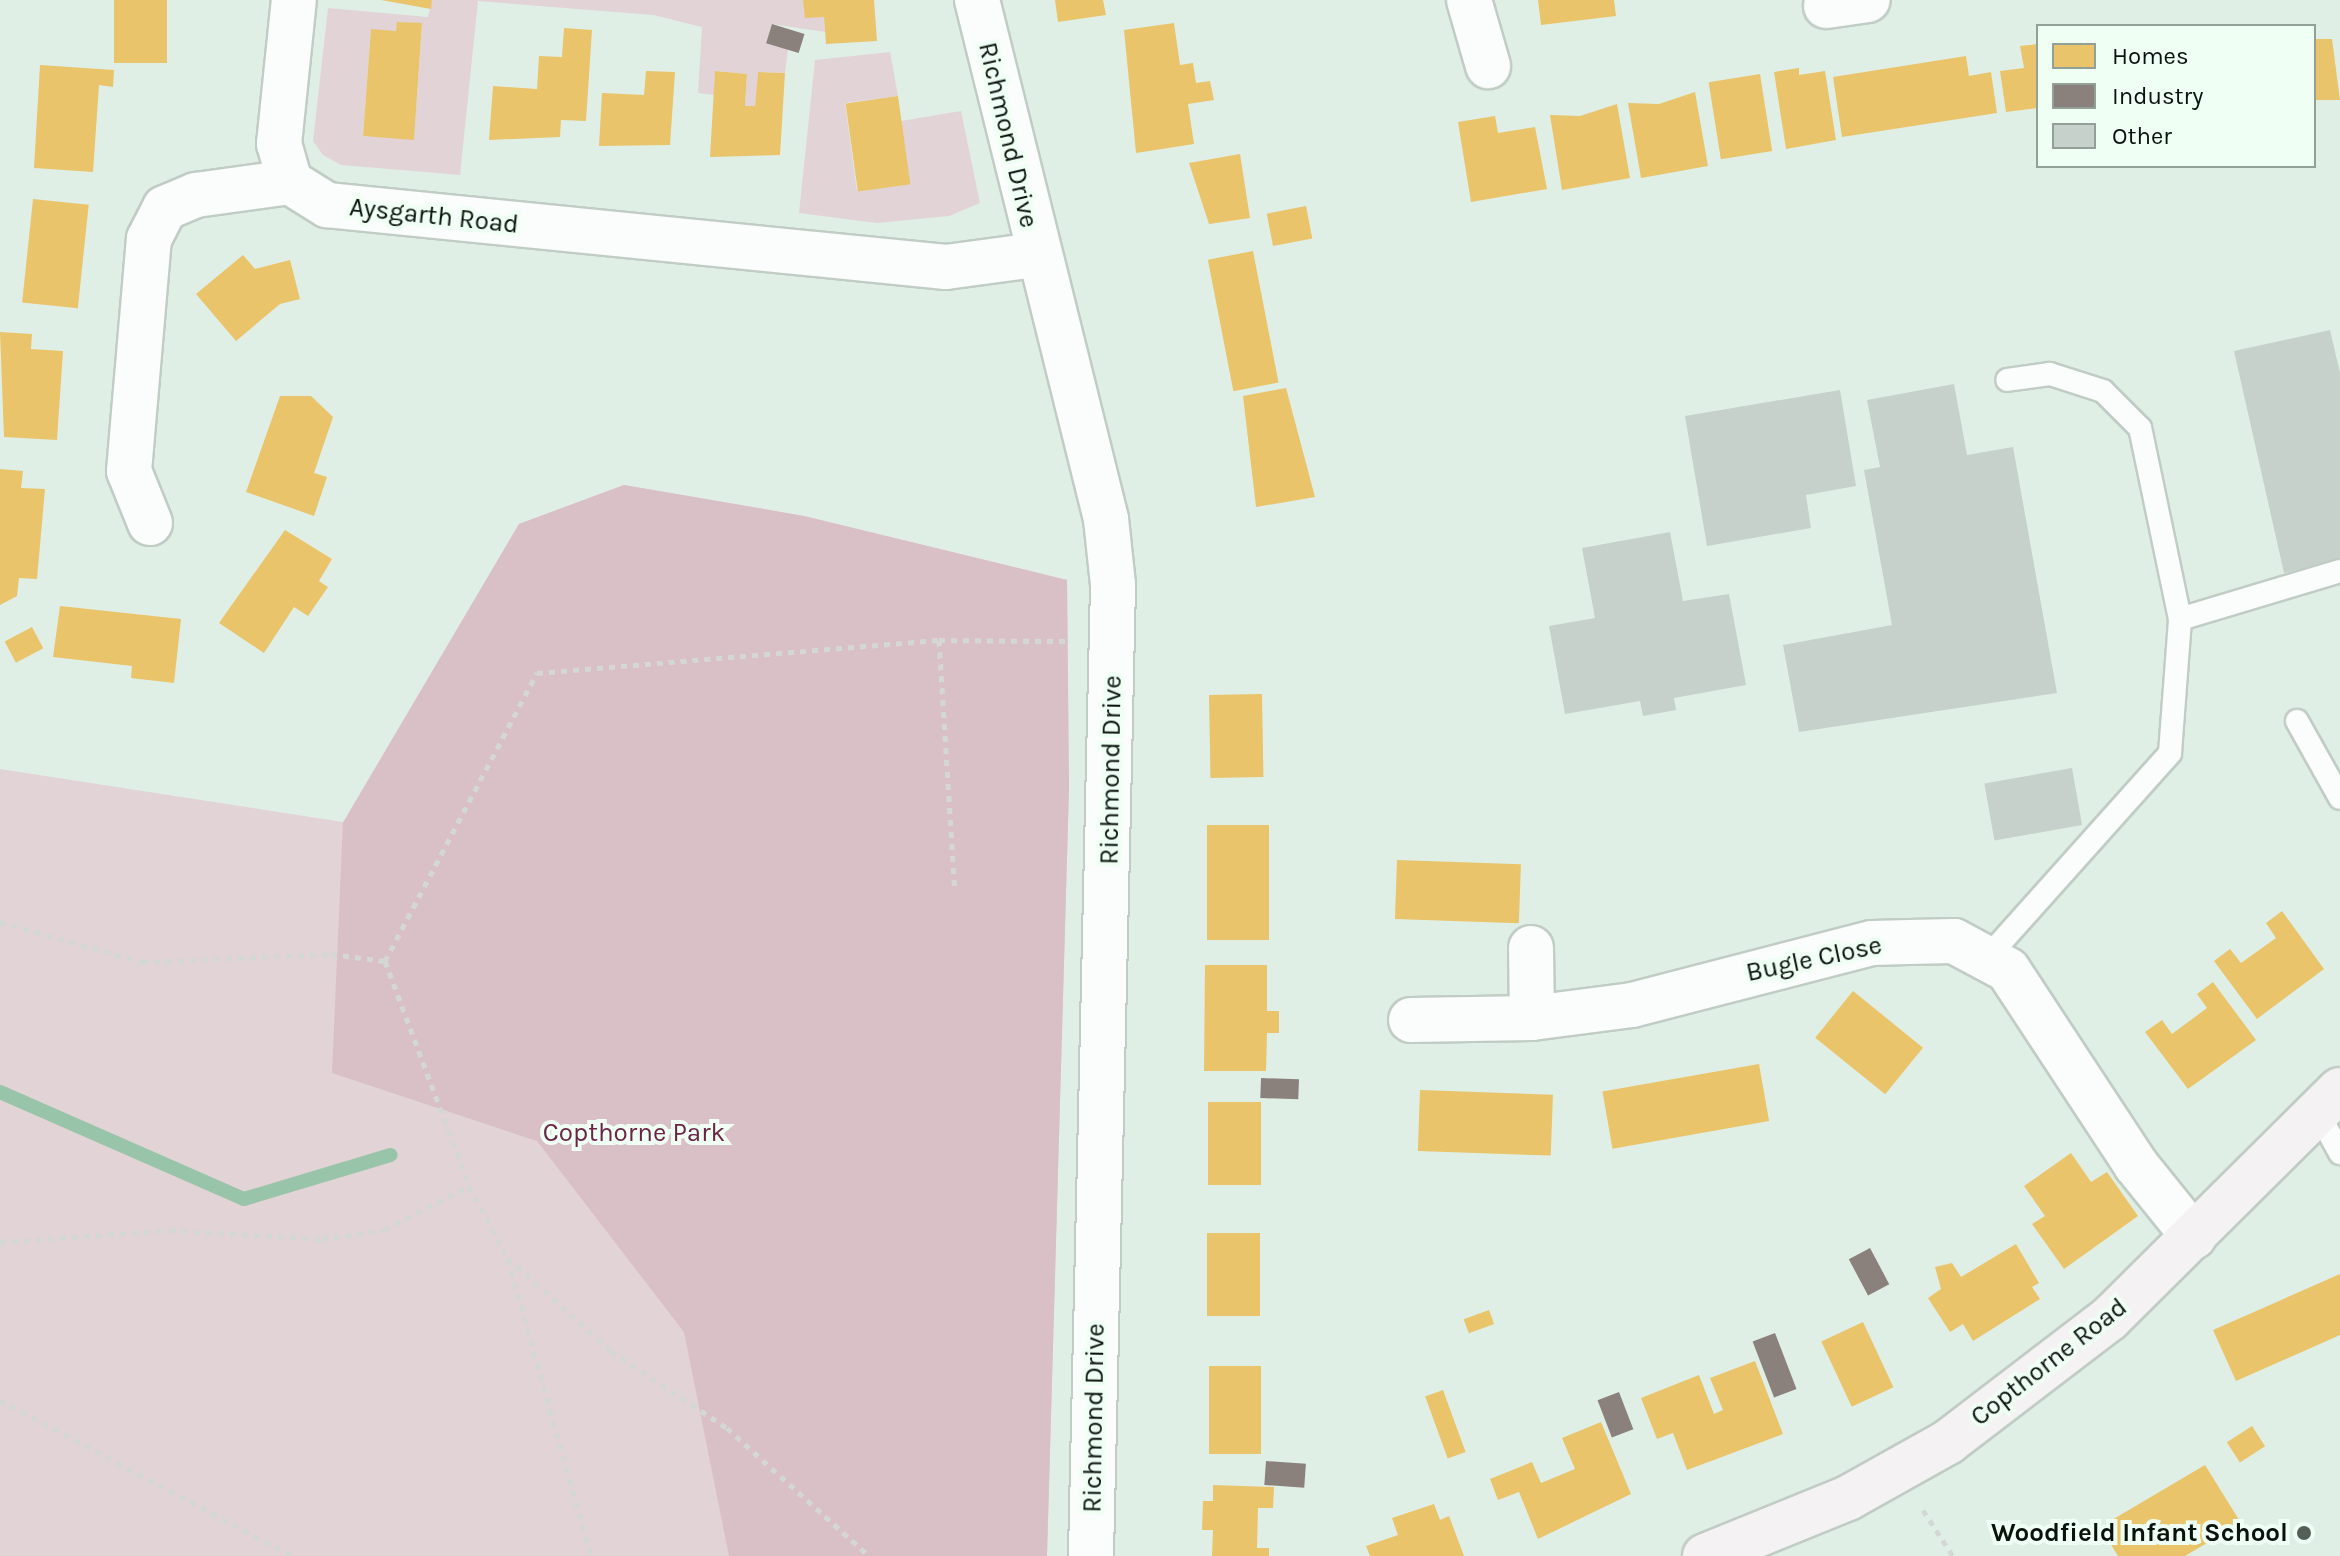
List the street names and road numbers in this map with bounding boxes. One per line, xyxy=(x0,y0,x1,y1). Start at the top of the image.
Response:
street label: Richmond Drive xyxy=(972,39,1044,231)
street label: Aysgarth Road xyxy=(348,192,520,240)
street label: Richmond Drive xyxy=(1094,675,1128,865)
street label: Bugle Close xyxy=(1743,929,1885,989)
street label: Copthorne Road xyxy=(1965,1291,2133,1433)
street label: Richmond Drive xyxy=(1077,1323,1111,1513)

